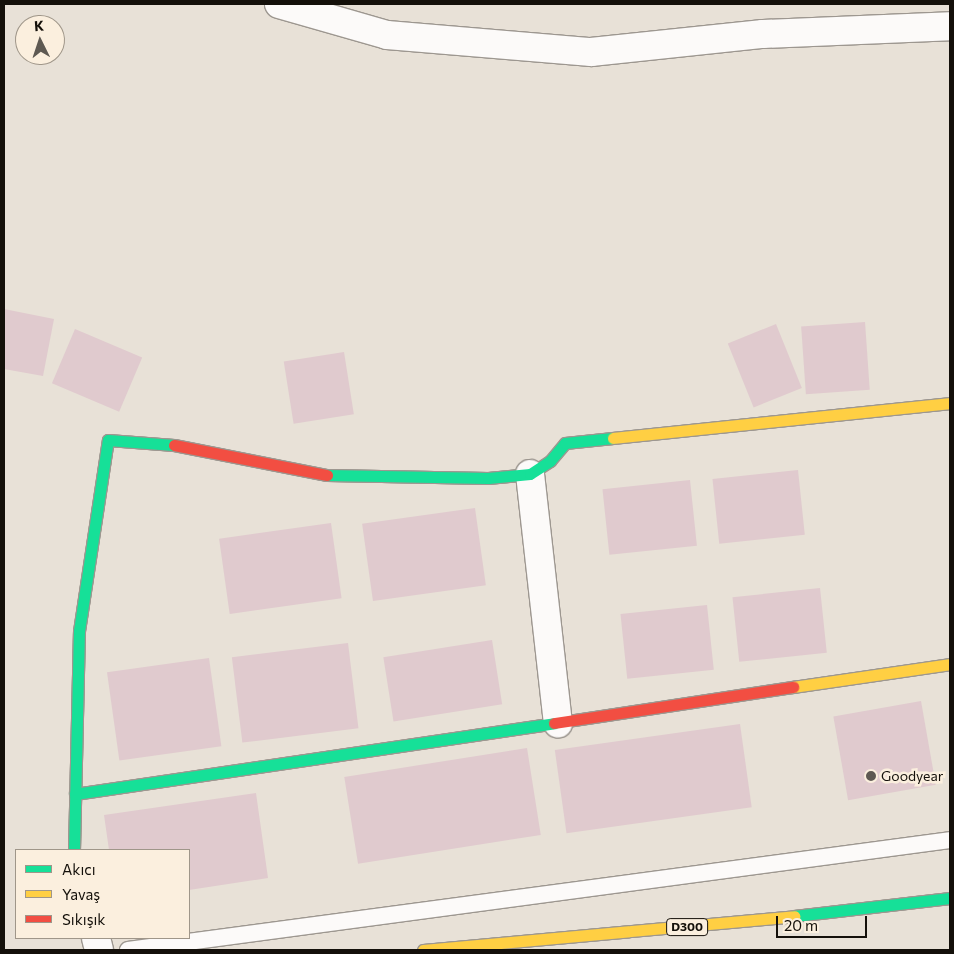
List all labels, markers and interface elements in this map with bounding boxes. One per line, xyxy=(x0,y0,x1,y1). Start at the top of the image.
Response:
north arrow xyxy=(15,15,65,65)
text: K xyxy=(34,17,44,34)
place label: Goodyear xyxy=(881,768,943,784)
marker: Goodyear xyxy=(865,770,877,782)
legend xyxy=(15,849,190,939)
text: Akıcı xyxy=(62,860,96,878)
text: Yavaş xyxy=(62,885,100,903)
scale bar xyxy=(779,906,870,938)
text: Sıkışık xyxy=(62,910,105,928)
text: 20 m xyxy=(784,916,818,934)
road number: D300 xyxy=(666,918,708,936)

